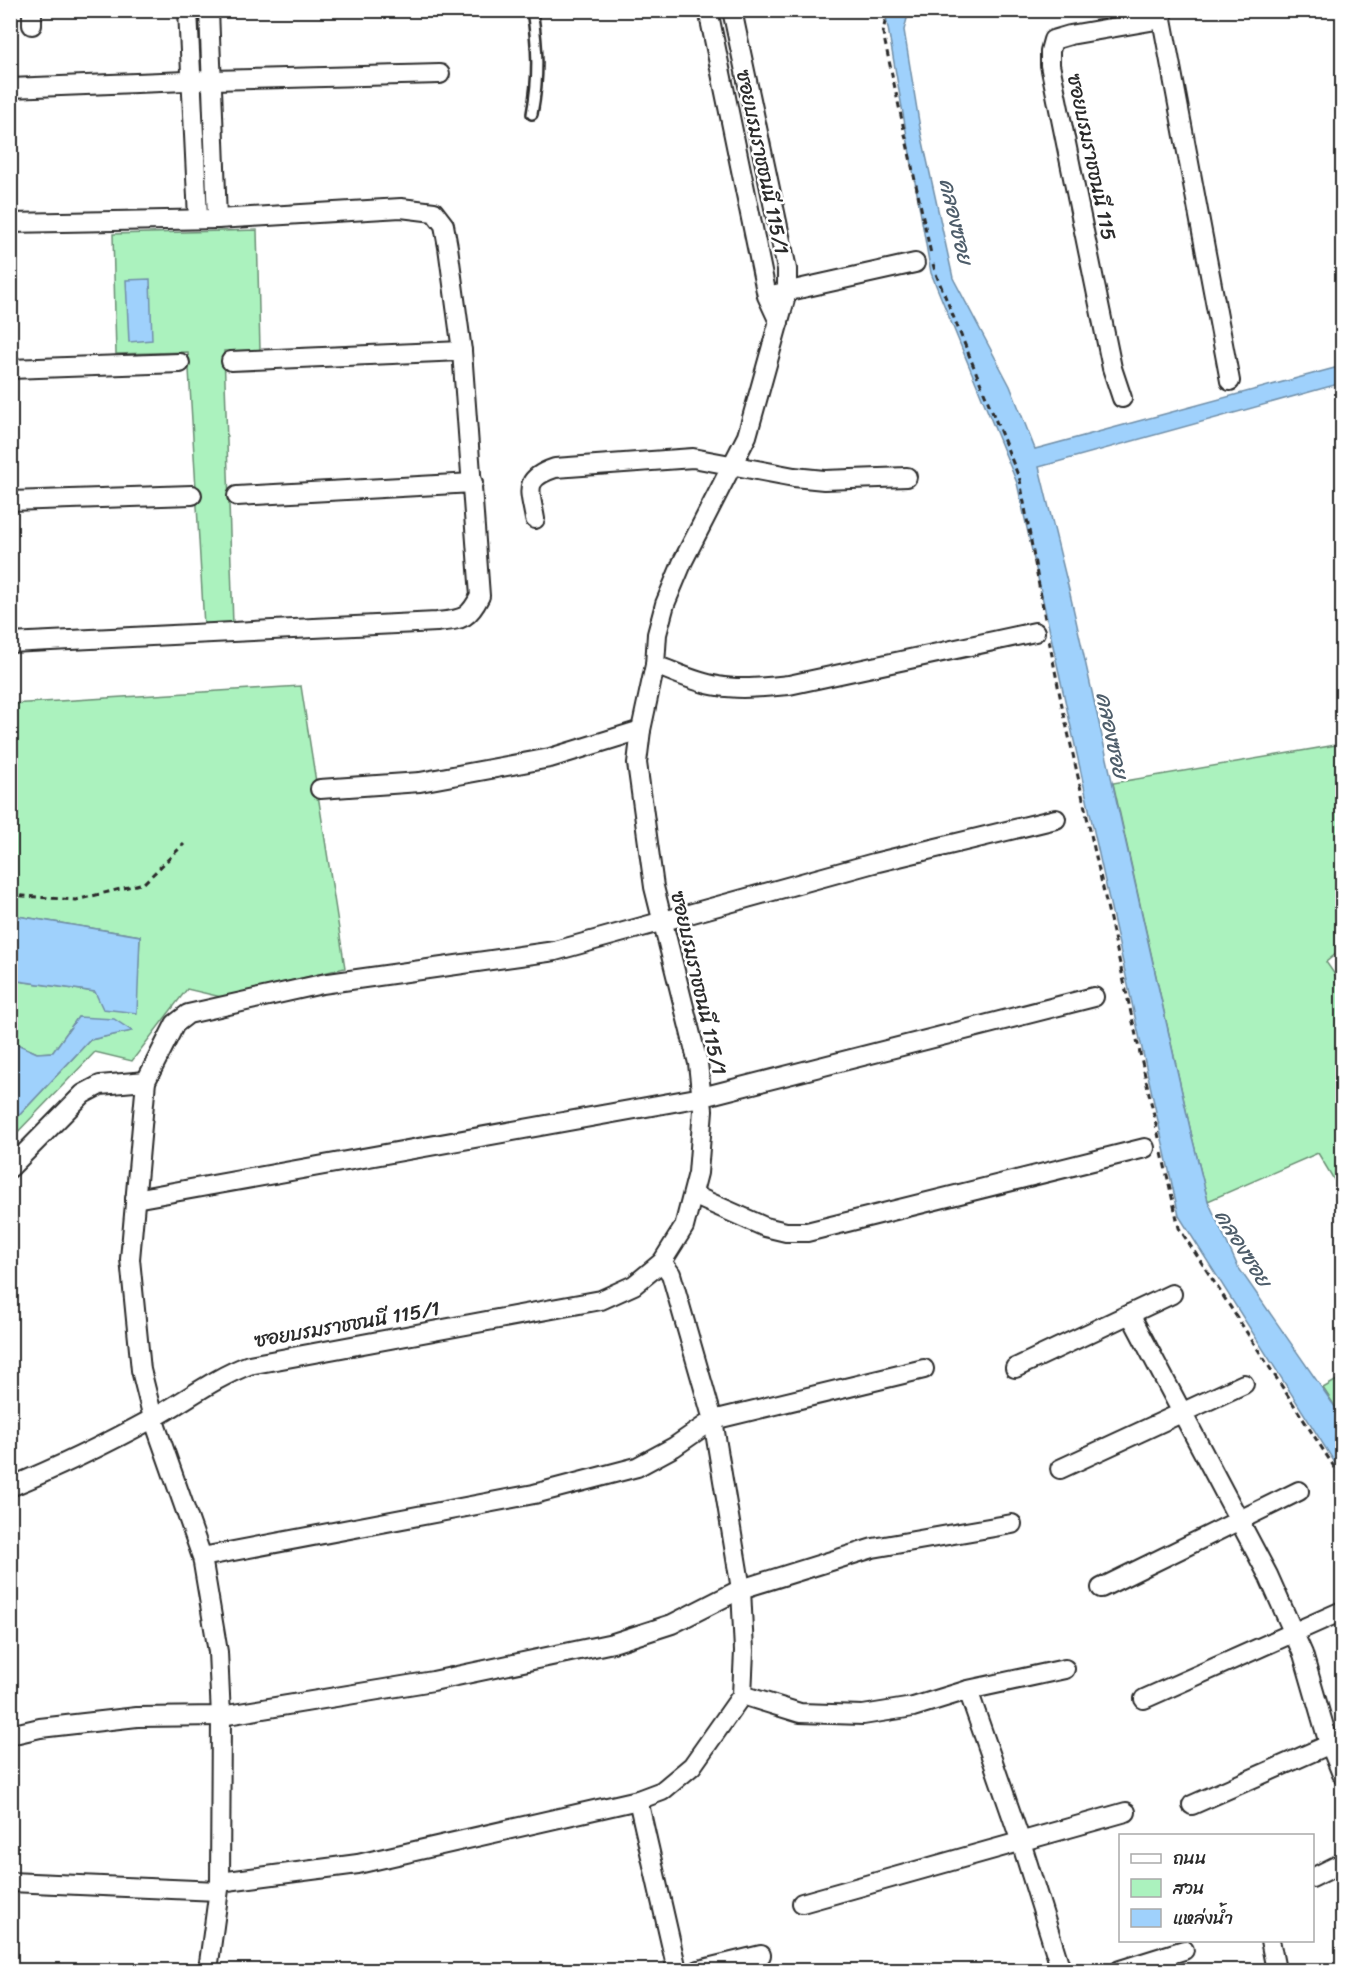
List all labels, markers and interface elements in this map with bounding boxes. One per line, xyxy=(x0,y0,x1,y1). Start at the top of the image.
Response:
street label: ซอยบรมราชชนนี 115/1 xyxy=(726,67,799,258)
street label: ซอยบรมราชชนนี 115 xyxy=(1057,71,1126,244)
water label: คลองซอย xyxy=(928,175,985,270)
water label: คลองซอย xyxy=(1084,689,1140,784)
street label: ซอยบรมราชชนนี 115/1 xyxy=(660,888,737,1079)
water label: คลองซอย xyxy=(1204,1201,1284,1297)
street label: ซอยบรมราชชนนี 115/1 xyxy=(251,1291,443,1358)
legend xyxy=(1119,1834,1314,1942)
text: ถนน xyxy=(1173,1842,1206,1874)
text: สวน xyxy=(1172,1872,1205,1904)
text: แหล่งน้ำ xyxy=(1173,1902,1233,1934)

